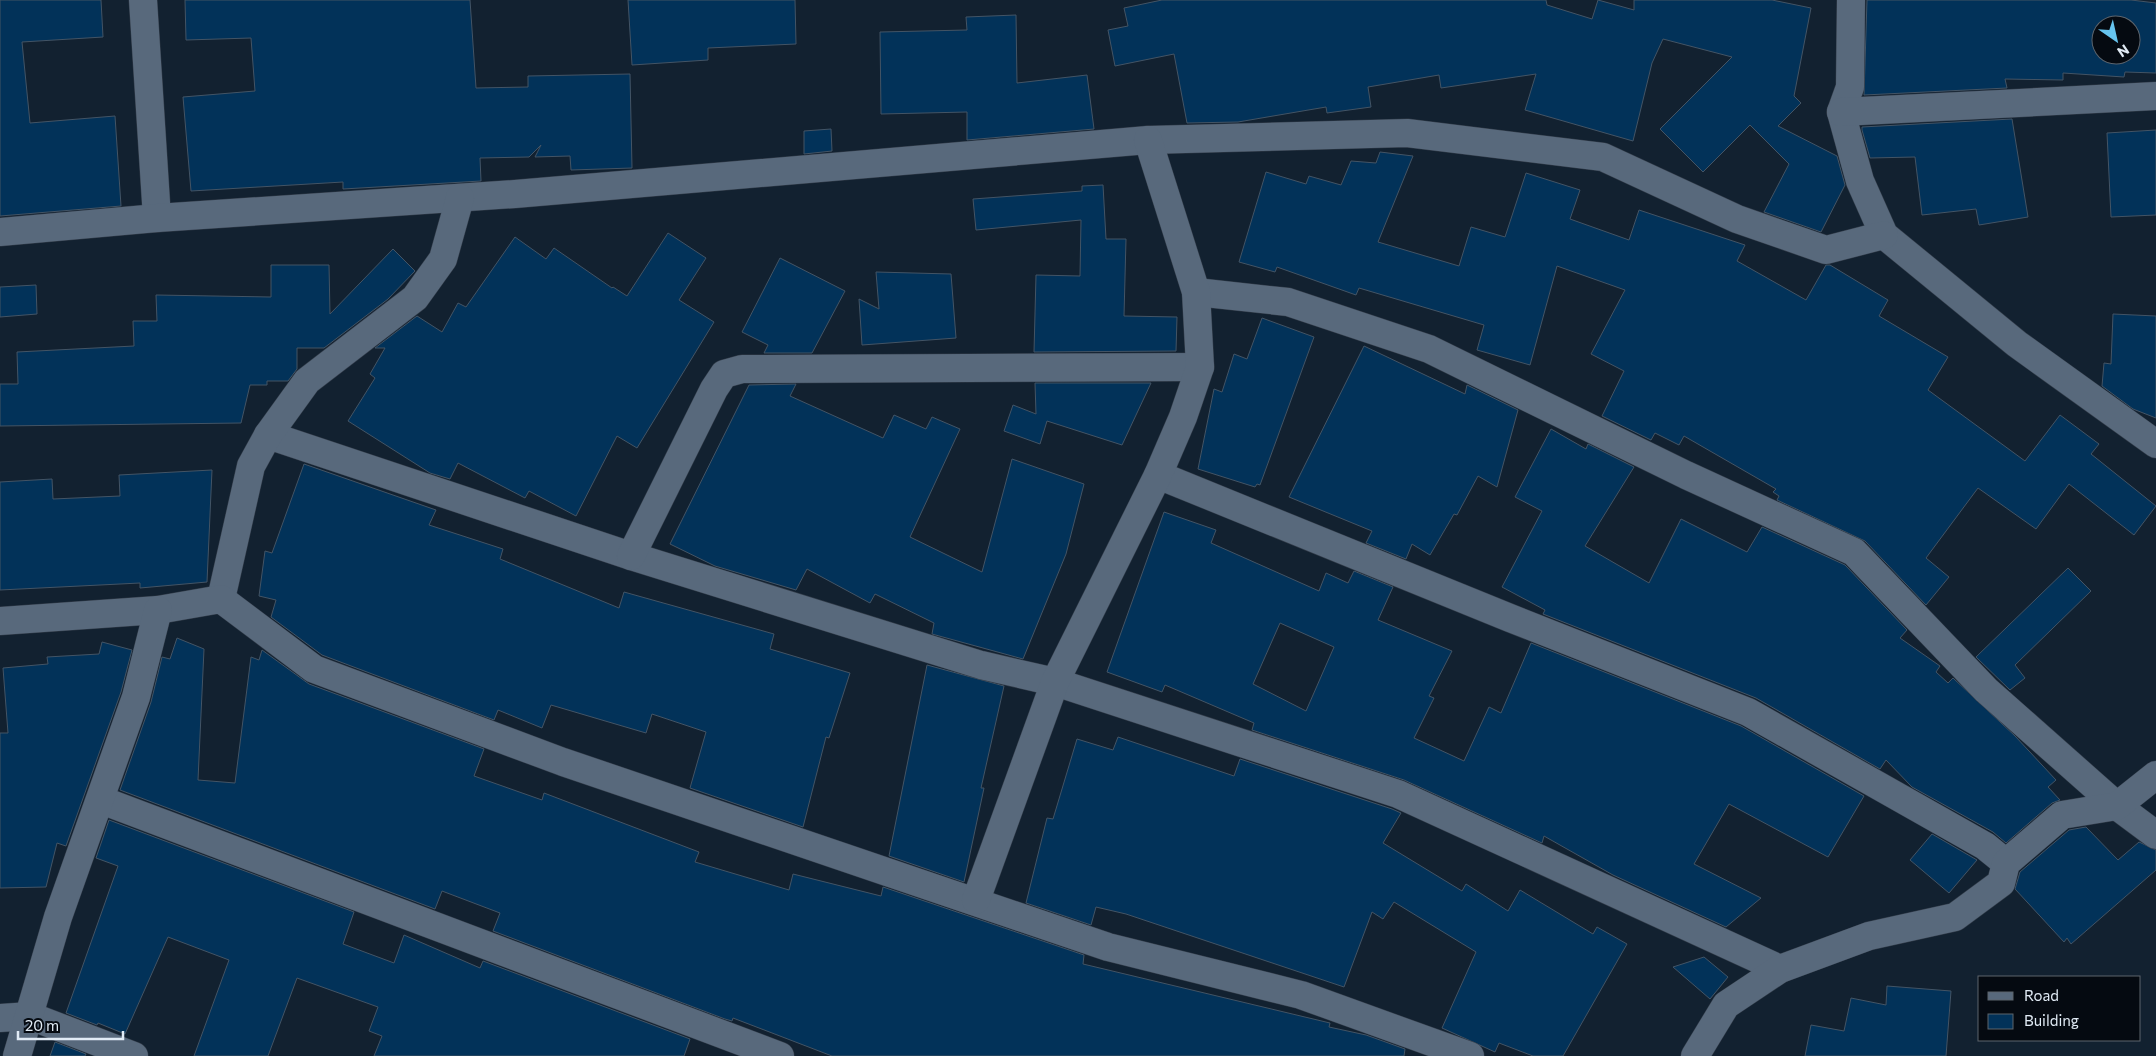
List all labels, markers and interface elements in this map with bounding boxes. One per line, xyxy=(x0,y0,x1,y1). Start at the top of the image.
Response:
north arrow xyxy=(2091,15,2141,65)
text: N xyxy=(2114,41,2133,61)
legend xyxy=(1978,976,2141,1041)
text: Road xyxy=(2024,986,2059,1004)
scale bar xyxy=(18,1008,122,1040)
text: Building xyxy=(2024,1011,2079,1029)
text: 20 m xyxy=(25,1016,59,1034)

